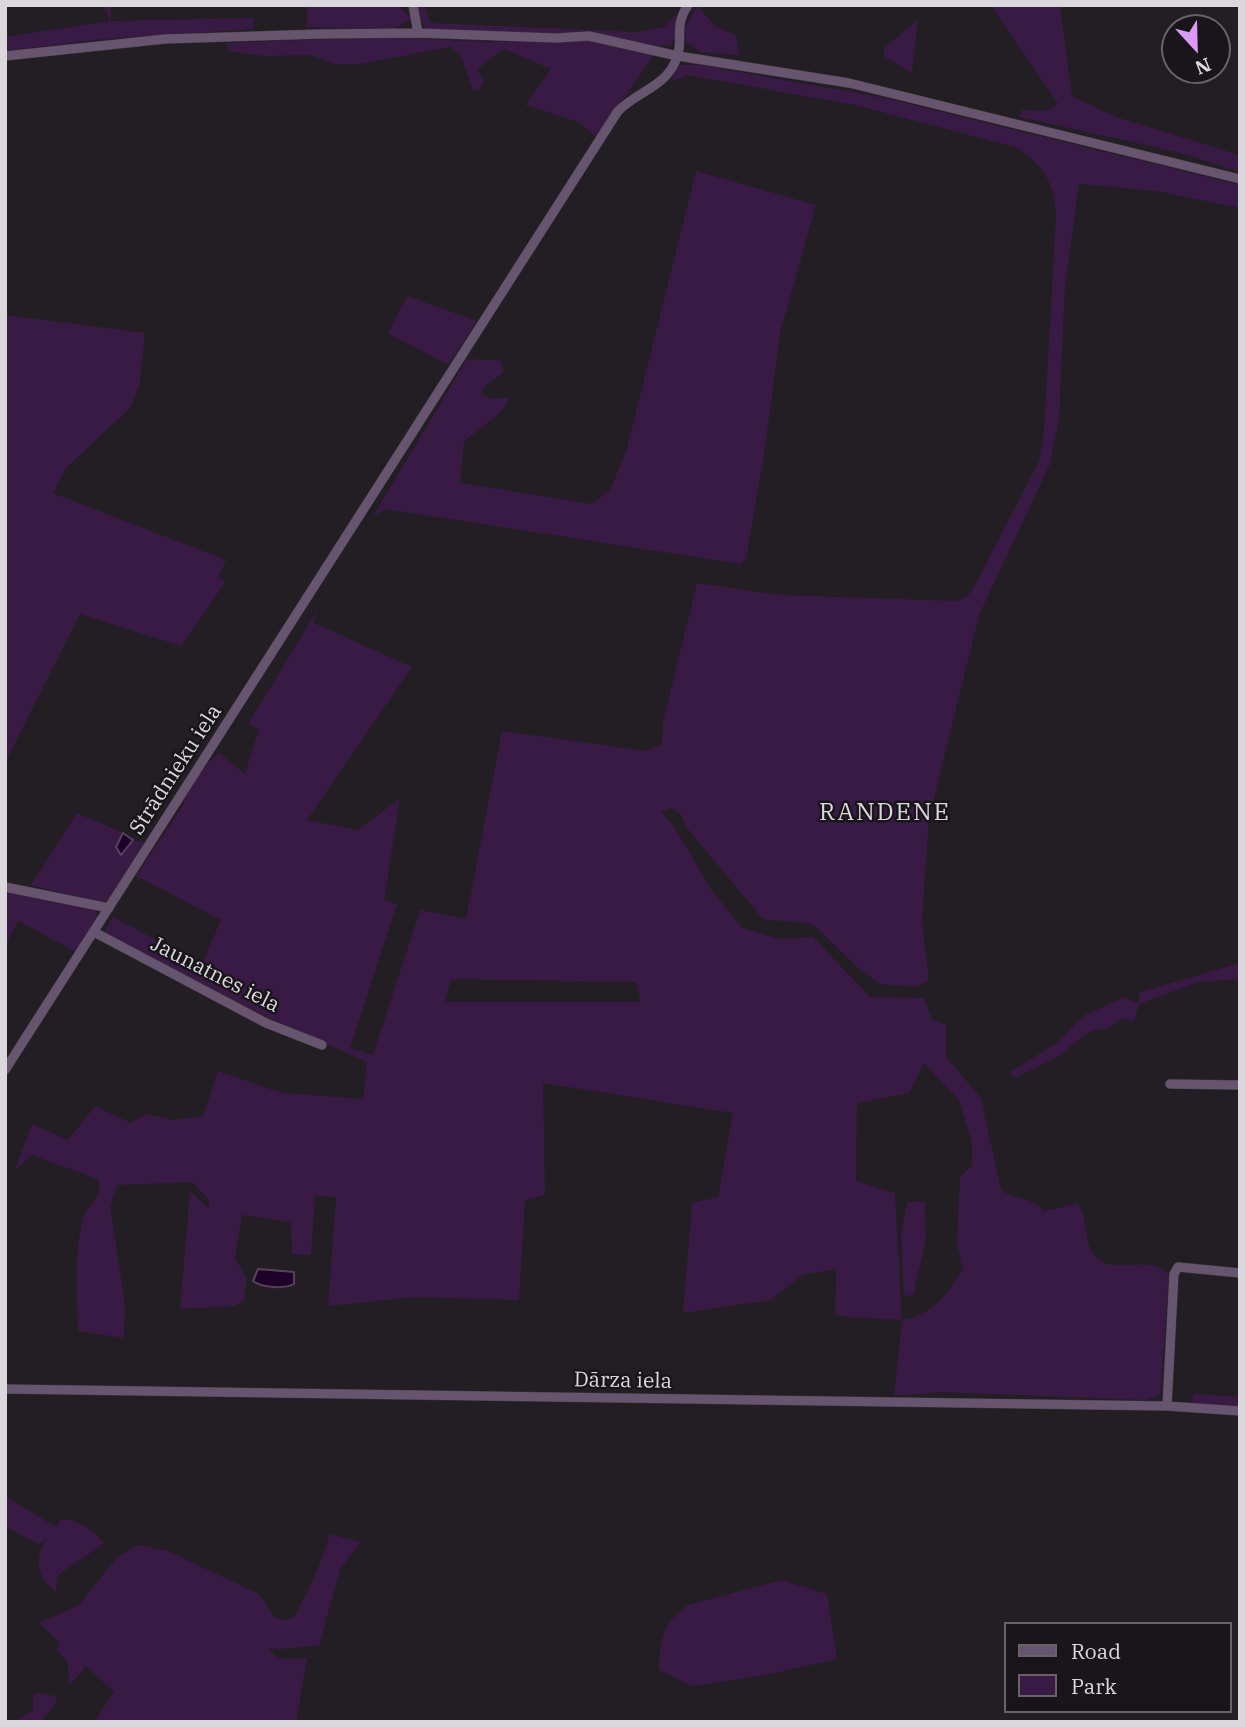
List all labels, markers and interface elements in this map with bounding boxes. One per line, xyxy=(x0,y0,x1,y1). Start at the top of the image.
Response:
north arrow xyxy=(1161,14,1231,84)
text: N xyxy=(1192,53,1215,81)
street label: Strādnieku iela xyxy=(125,700,227,840)
district label: RANDENE xyxy=(820,799,950,827)
street label: Jaunatnes iela xyxy=(146,932,284,1018)
street label: Dārza iela xyxy=(574,1368,672,1394)
legend xyxy=(1004,1622,1231,1713)
text: Road xyxy=(1071,1637,1121,1665)
text: Park xyxy=(1071,1672,1117,1700)

